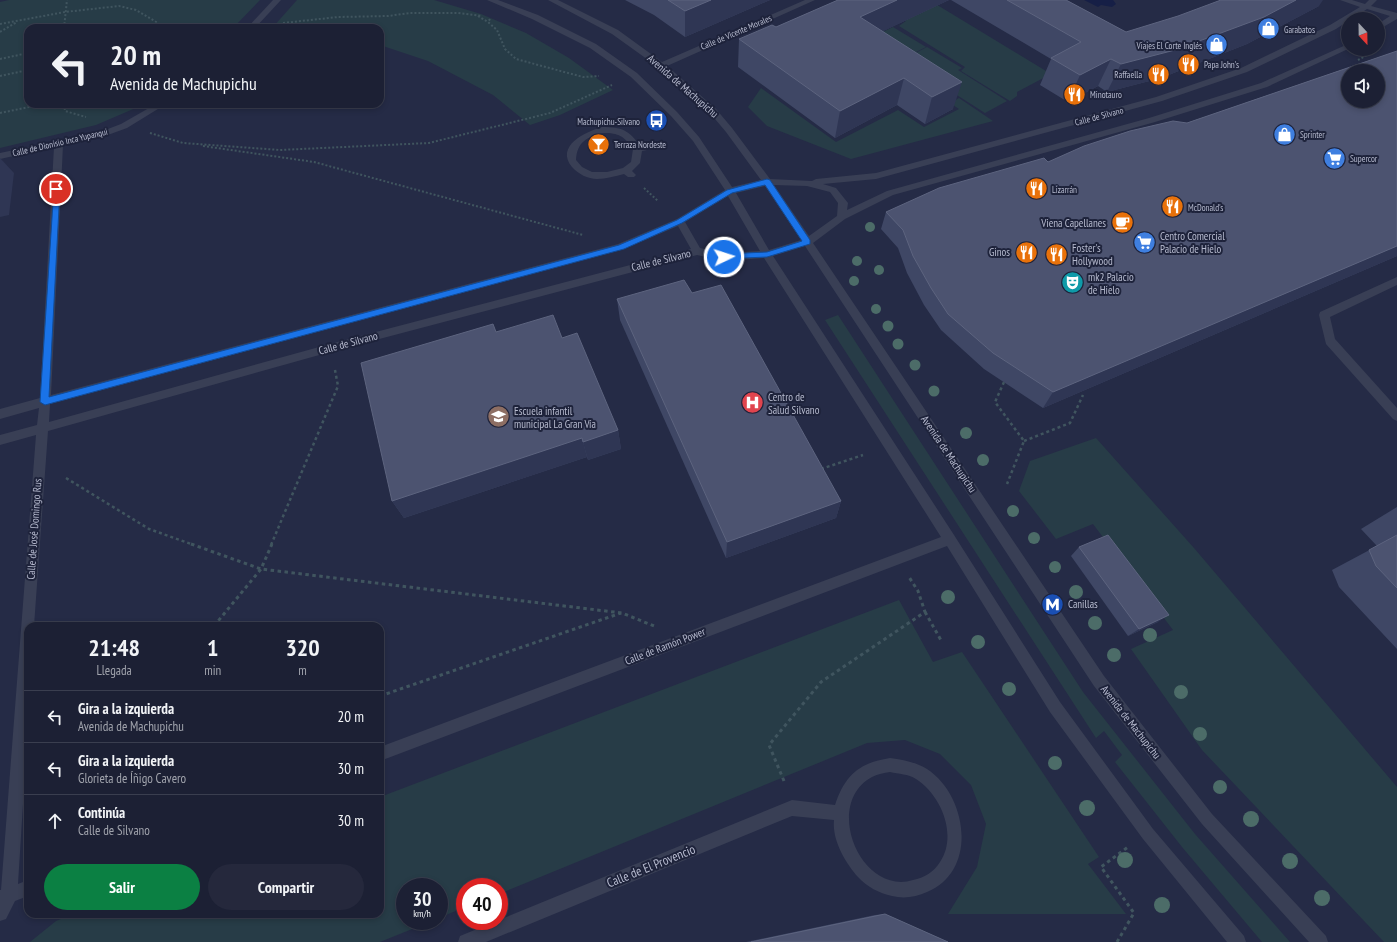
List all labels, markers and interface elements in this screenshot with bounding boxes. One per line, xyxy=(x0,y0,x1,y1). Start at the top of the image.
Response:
street label: Calle de Vicente Morales xyxy=(699,12,773,52)
north arrow xyxy=(1341,12,1385,56)
map controls xyxy=(1341,12,1385,108)
shop icon: Garabatos xyxy=(1255,16,1281,42)
place label: Garabatos xyxy=(1284,24,1315,35)
shop icon: Viajes El Corte Inglés xyxy=(1204,32,1230,58)
text: 20 m xyxy=(110,36,161,73)
icon: left xyxy=(44,40,96,92)
place label: Viajes El Corte Inglés xyxy=(1136,40,1202,52)
street label: Avenida de Machupichu xyxy=(645,51,722,121)
restaurant icon: Papa John's xyxy=(1175,51,1201,77)
place label: Papa John's xyxy=(1204,59,1239,70)
restaurant icon: Raffaella xyxy=(1145,61,1171,87)
button: sound xyxy=(1341,64,1385,108)
place label: Raffaella xyxy=(1114,69,1142,80)
text: Avenida de Machupichu xyxy=(110,72,257,95)
restaurant icon: Minotauro xyxy=(1062,81,1088,107)
place label: Minotauro xyxy=(1090,89,1122,100)
street label: Calle de Silvano xyxy=(1074,104,1125,128)
bus stop icon: Machupichu-Silvano xyxy=(643,108,669,134)
place label: Machupichu-Silvano xyxy=(577,116,640,127)
shop icon: Sprinter xyxy=(1272,121,1298,147)
street label: Calle de Dionisio Inca Yupanqui xyxy=(11,126,109,158)
place label: Sprinter xyxy=(1300,129,1325,140)
bar icon: Terraza Nordeste xyxy=(585,131,611,157)
place label: Terraza Nordeste xyxy=(614,139,666,150)
supermarket icon: Supercor xyxy=(1322,145,1348,171)
place label: Supercor xyxy=(1350,153,1378,164)
pin xyxy=(39,172,73,206)
restaurant icon: Lizarrán xyxy=(1024,176,1050,202)
icon: arrive xyxy=(45,178,67,200)
place label: Lizarrán xyxy=(1052,184,1077,195)
restaurant icon: McDonald's xyxy=(1160,194,1186,220)
place label: McDonald's xyxy=(1188,202,1223,213)
cafe icon: Viena Capellanes xyxy=(1109,210,1135,236)
place label: Viena Capellanes xyxy=(1040,216,1106,230)
supermarket icon: Centro Comercial Palacio de Hielo xyxy=(1132,229,1158,255)
place label: Centro Comercial Palacio de Hielo xyxy=(1160,229,1225,256)
position arrow xyxy=(703,236,745,278)
restaurant icon: Ginos xyxy=(1013,239,1039,265)
restaurant icon: Foster's Hollywood xyxy=(1044,241,1070,267)
place label: Foster's Hollywood xyxy=(1072,241,1113,268)
place label: Ginos xyxy=(989,245,1010,259)
street label: Calle de Silvano xyxy=(630,246,692,274)
theatre icon: mk2 Palacio de Hielo xyxy=(1060,270,1086,296)
place label: mk2 Palacio de Hielo xyxy=(1088,270,1134,297)
street label: Calle de Silvano xyxy=(317,328,379,358)
hospital icon: Centro de Salud Silvano xyxy=(739,390,765,416)
place label: Centro de Salud Silvano xyxy=(768,390,820,417)
school or university icon: Escuela infantil municipal La Gran Vía xyxy=(485,404,511,430)
place label: Escuela infantil municipal La Gran Vía xyxy=(514,404,596,431)
street label: Avenida de Machupichu xyxy=(918,413,980,495)
street label: Calle de José Domingo Rus xyxy=(23,478,45,580)
metro station icon: Canillas xyxy=(1040,591,1066,617)
place label: Canillas xyxy=(1068,597,1098,611)
street label: Calle de Ramón Power xyxy=(623,624,707,668)
text: 21:48 xyxy=(88,632,140,663)
text: 1 xyxy=(207,632,218,663)
text: 320 xyxy=(285,632,320,663)
text: Llegada xyxy=(96,662,132,679)
text: min xyxy=(204,662,221,679)
text: m xyxy=(298,662,307,679)
street label: Avenida de Machupichu xyxy=(1098,682,1164,762)
text: Gira a la izquierda xyxy=(78,699,174,718)
icon: left xyxy=(44,706,66,728)
text: 20 m xyxy=(338,707,364,726)
text: Avenida de Machupichu xyxy=(78,718,184,735)
text: Gira a la izquierda xyxy=(78,751,174,770)
icon: left xyxy=(44,758,66,780)
text: 30 m xyxy=(338,759,364,778)
text: Glorieta de Íñigo Cavero xyxy=(78,770,186,787)
text: Continúa xyxy=(78,803,125,822)
icon: ahead xyxy=(44,810,66,832)
text: 30 m xyxy=(338,811,364,830)
text: Calle de Silvano xyxy=(78,822,150,839)
street label: Calle de El Provencio xyxy=(604,840,698,891)
button: Salir xyxy=(44,864,200,910)
button: Compartir xyxy=(208,864,364,910)
speed limit sign: 40 xyxy=(456,878,508,930)
text: 30 xyxy=(412,886,432,912)
text: km/h xyxy=(413,907,431,920)

